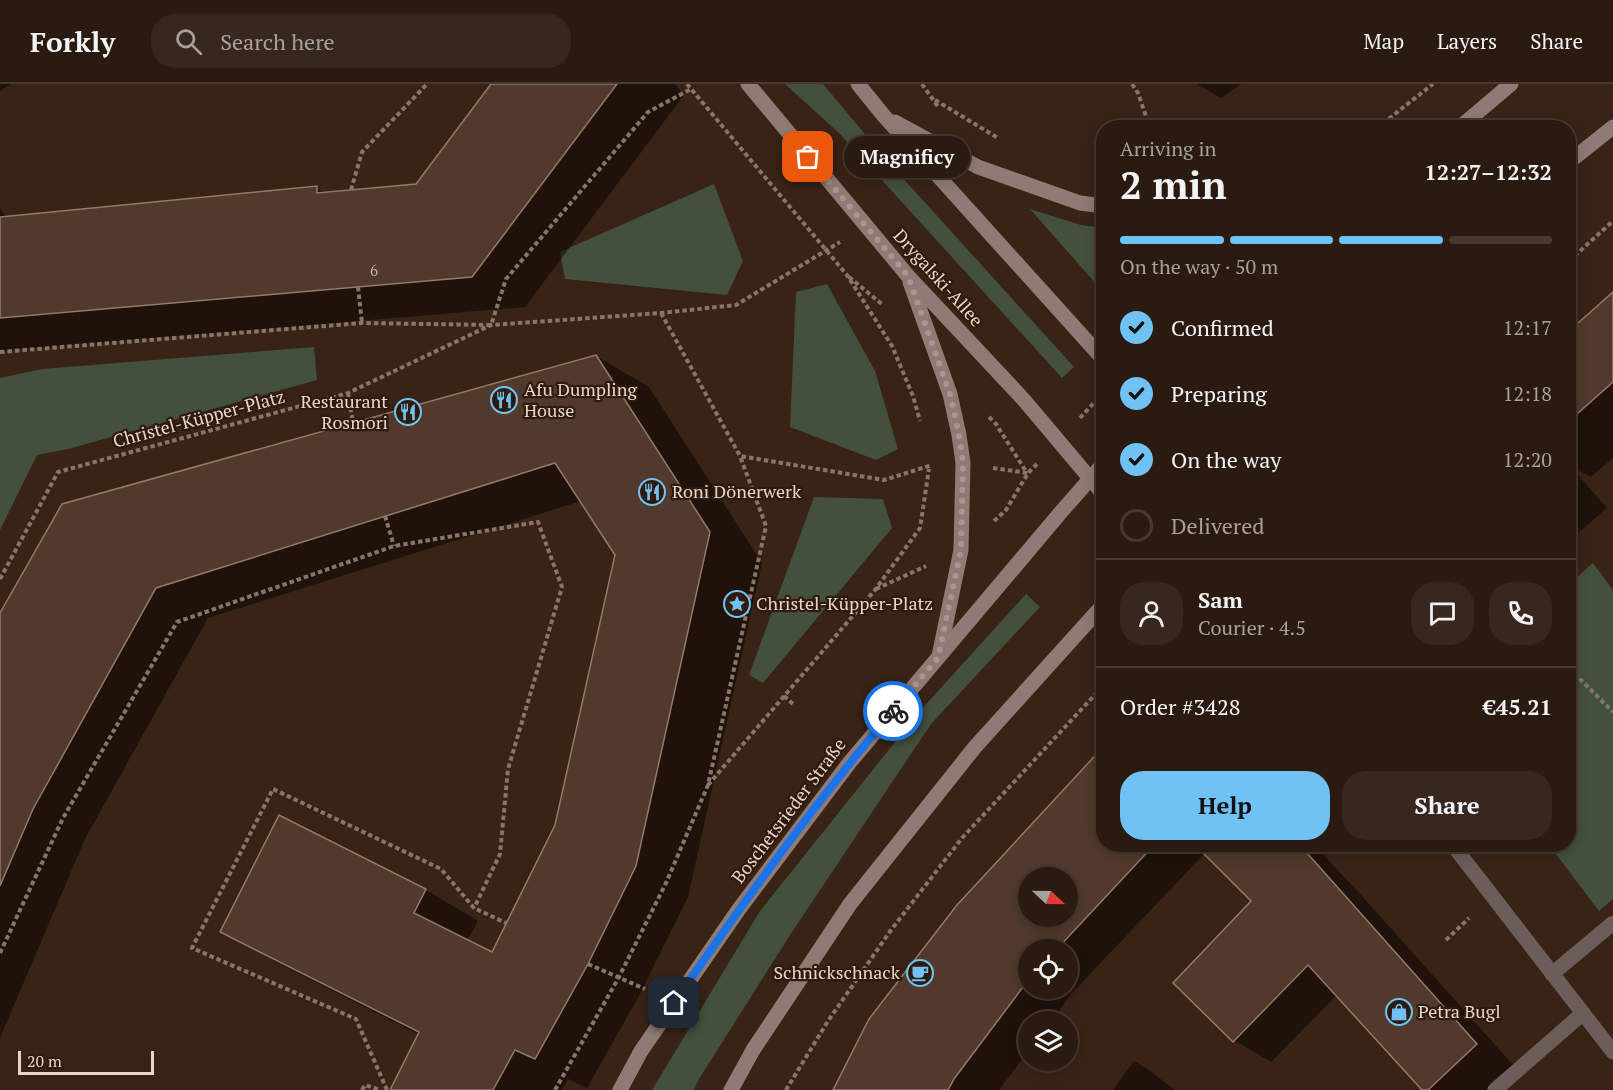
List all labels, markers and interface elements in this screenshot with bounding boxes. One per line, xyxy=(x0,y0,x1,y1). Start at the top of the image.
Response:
search box xyxy=(151,14,571,68)
text: Forkly xyxy=(30,23,115,60)
icon: search xyxy=(172,25,205,58)
text: Search here xyxy=(220,27,335,56)
text: Map xyxy=(1363,27,1404,55)
text: Layers xyxy=(1437,27,1497,55)
text: Share xyxy=(1530,27,1583,55)
pin xyxy=(782,131,833,182)
text: Arriving in xyxy=(1120,135,1216,162)
callout: Magnificy xyxy=(844,136,970,178)
icon: bag xyxy=(791,140,824,173)
text: Magnificy xyxy=(860,143,954,170)
text: 12:27–12:32 xyxy=(1424,157,1552,186)
text: 2 min xyxy=(1120,158,1227,210)
street label: Drygalski-Allee xyxy=(889,223,989,331)
text: On the way · 50 m xyxy=(1120,253,1278,280)
house number: 6 xyxy=(370,260,378,280)
icon: check xyxy=(1120,311,1153,344)
text: Confirmed xyxy=(1171,313,1274,342)
text: 12:17 xyxy=(1503,314,1552,341)
place label: Afu Dumpling House xyxy=(524,377,637,422)
icon: check xyxy=(1120,377,1153,410)
text: Preparing xyxy=(1171,379,1267,408)
text: 12:18 xyxy=(1503,380,1552,407)
street label: Christel-Küpper-Platz xyxy=(110,384,287,453)
restaurant icon: Afu Dumpling House xyxy=(489,385,519,415)
place label: Restaurant Rosmori xyxy=(301,389,388,434)
restaurant icon: Restaurant Rosmori xyxy=(393,397,423,427)
icon: check xyxy=(1120,443,1153,476)
text: On the way xyxy=(1171,445,1281,474)
text: 12:20 xyxy=(1503,446,1552,473)
restaurant icon: Roni Dönerwerk xyxy=(637,477,667,507)
place label: Roni Dönerwerk xyxy=(672,479,802,503)
text: Delivered xyxy=(1171,511,1264,540)
button: person xyxy=(1120,582,1183,645)
button: chat xyxy=(1411,582,1474,645)
button: phone xyxy=(1489,582,1552,645)
text: Sam xyxy=(1198,585,1243,614)
place icon: Christel-Küpper-Platz xyxy=(722,589,752,619)
place label: Christel-Küpper-Platz xyxy=(756,591,933,615)
text: Courier · 4.5 xyxy=(1198,614,1306,641)
courier xyxy=(863,681,923,741)
text: Order #3428 xyxy=(1120,692,1240,721)
text: €45.21 xyxy=(1483,692,1552,721)
icon: bike xyxy=(877,695,910,728)
street label: Boschetsrieder Straße xyxy=(726,733,851,888)
button: Help xyxy=(1120,771,1330,840)
button: Share xyxy=(1342,771,1552,840)
north arrow xyxy=(1018,867,1078,927)
map controls xyxy=(1018,867,1078,1071)
button: locate xyxy=(1018,939,1078,999)
cafe icon: Schnickschnack xyxy=(905,958,935,988)
place label: Schnickschnack xyxy=(773,960,901,984)
pin xyxy=(648,977,699,1028)
icon: home xyxy=(657,986,690,1019)
shop icon: Petra Bugl xyxy=(1384,997,1414,1027)
place label: Petra Bugl xyxy=(1418,999,1501,1023)
button: layers xyxy=(1018,1011,1078,1071)
scale bar xyxy=(18,1048,154,1076)
text: 20 m xyxy=(27,1050,62,1072)

